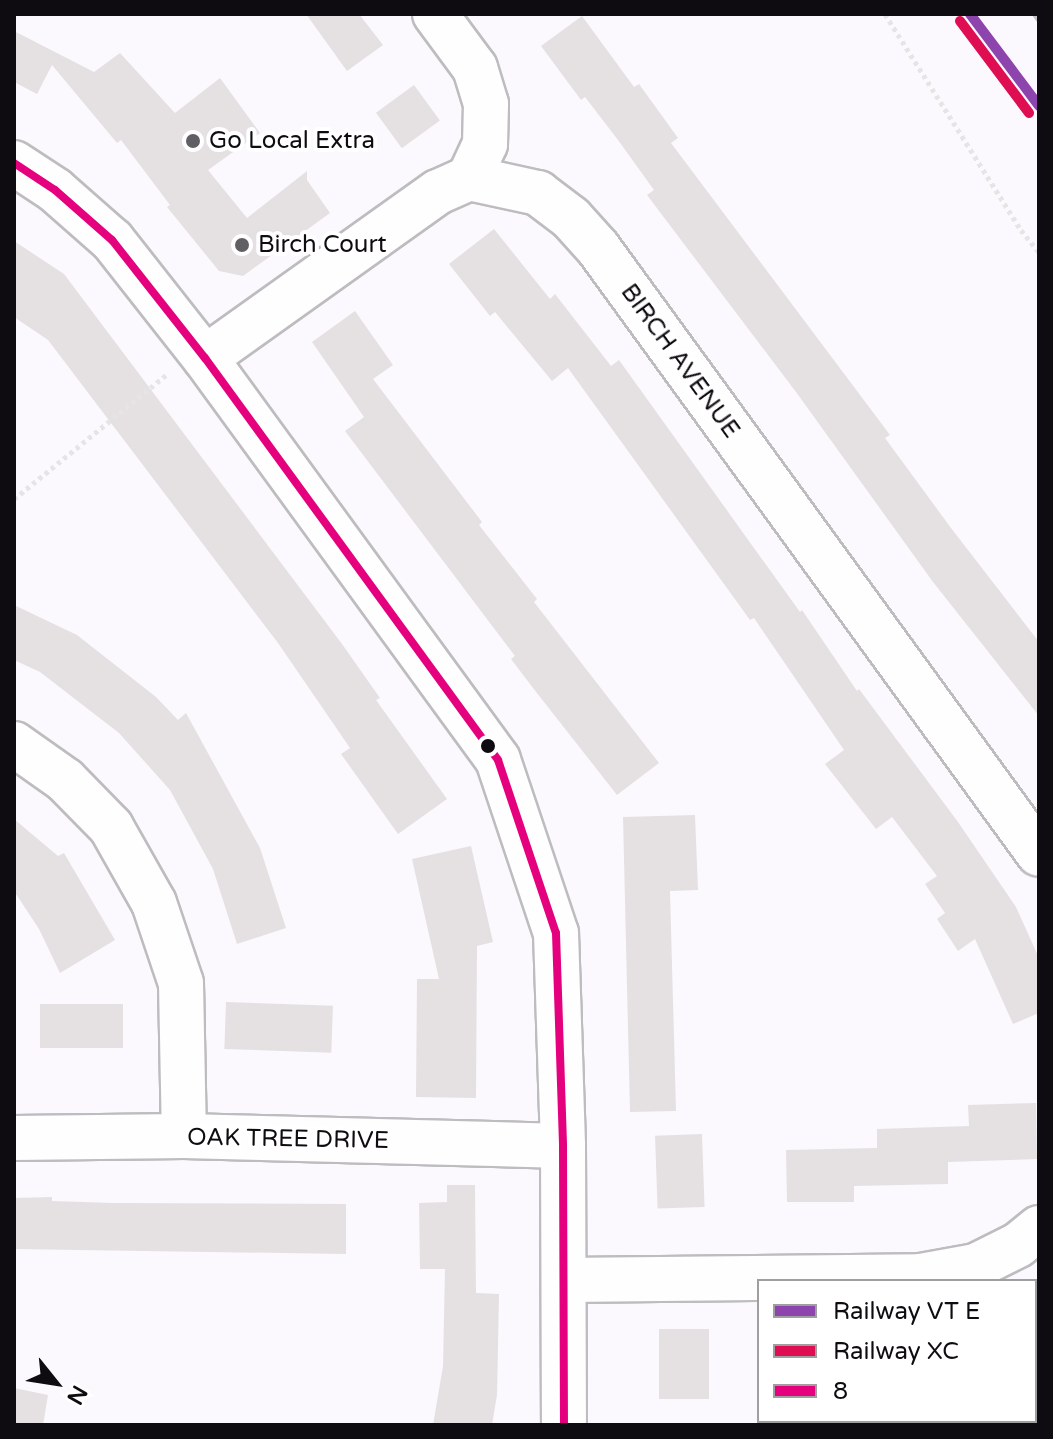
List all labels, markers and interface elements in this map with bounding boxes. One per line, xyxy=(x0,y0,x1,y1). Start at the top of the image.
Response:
place label: Go Local Extra xyxy=(209,127,375,155)
marker: Go Local Extra xyxy=(184,132,202,150)
place label: Birch Court xyxy=(258,231,387,259)
marker: Birch Court xyxy=(233,236,251,254)
street label: BIRCH AVENUE xyxy=(615,278,745,444)
unlabelled marker xyxy=(480,738,496,754)
street label: OAK TREE DRIVE xyxy=(187,1123,389,1155)
legend xyxy=(757,1279,1037,1423)
text: Railway VT E xyxy=(833,1297,980,1326)
text: Railway XC xyxy=(833,1337,959,1366)
north arrow xyxy=(16,1343,96,1423)
text: 8 xyxy=(833,1377,848,1406)
text: N xyxy=(61,1381,92,1409)

